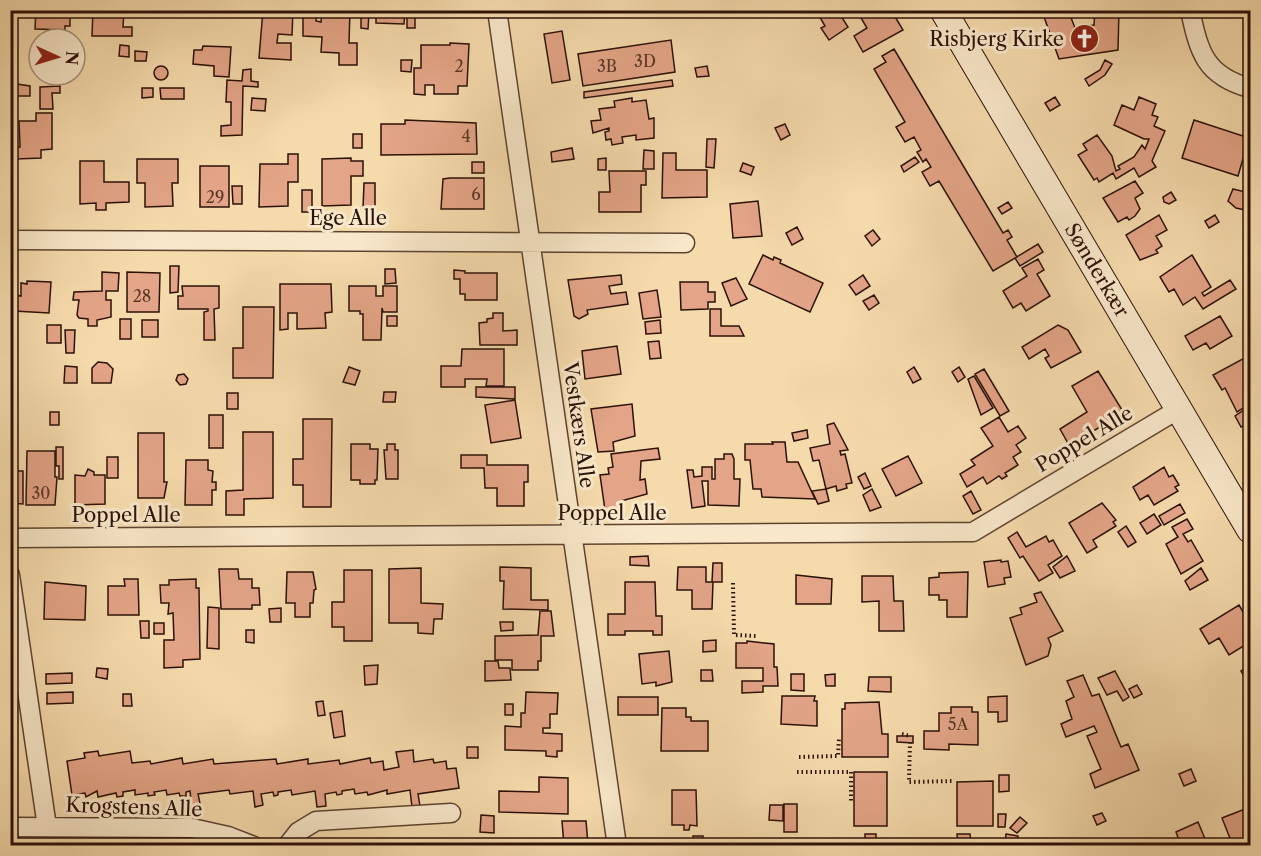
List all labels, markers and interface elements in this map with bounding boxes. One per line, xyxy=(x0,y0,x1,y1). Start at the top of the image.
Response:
church icon: Risbjerg Kirke xyxy=(1069,23,1101,55)
north arrow xyxy=(27,27,87,87)
place label: Risbjerg Kirke xyxy=(929,27,1064,51)
text: N xyxy=(61,50,82,66)
house number: 3D xyxy=(634,51,656,71)
house number: 2 xyxy=(454,56,464,76)
house number: 3B xyxy=(597,56,617,76)
house number: 4 xyxy=(461,126,471,146)
house number: 6 xyxy=(471,184,481,204)
house number: 29 xyxy=(206,187,224,207)
street label: Ege Alle xyxy=(309,206,387,230)
street label: Sønderkær xyxy=(1060,219,1135,322)
house number: 28 xyxy=(133,286,151,306)
street label: Vestkærs Alle xyxy=(558,359,600,490)
street label: Poppel Alle xyxy=(1031,401,1137,477)
house number: 30 xyxy=(32,483,50,503)
street label: Poppel Alle xyxy=(557,501,667,525)
street label: Poppel Alle xyxy=(71,503,181,527)
house number: 5A xyxy=(948,714,969,734)
street label: Krogstens Alle xyxy=(65,793,203,821)

